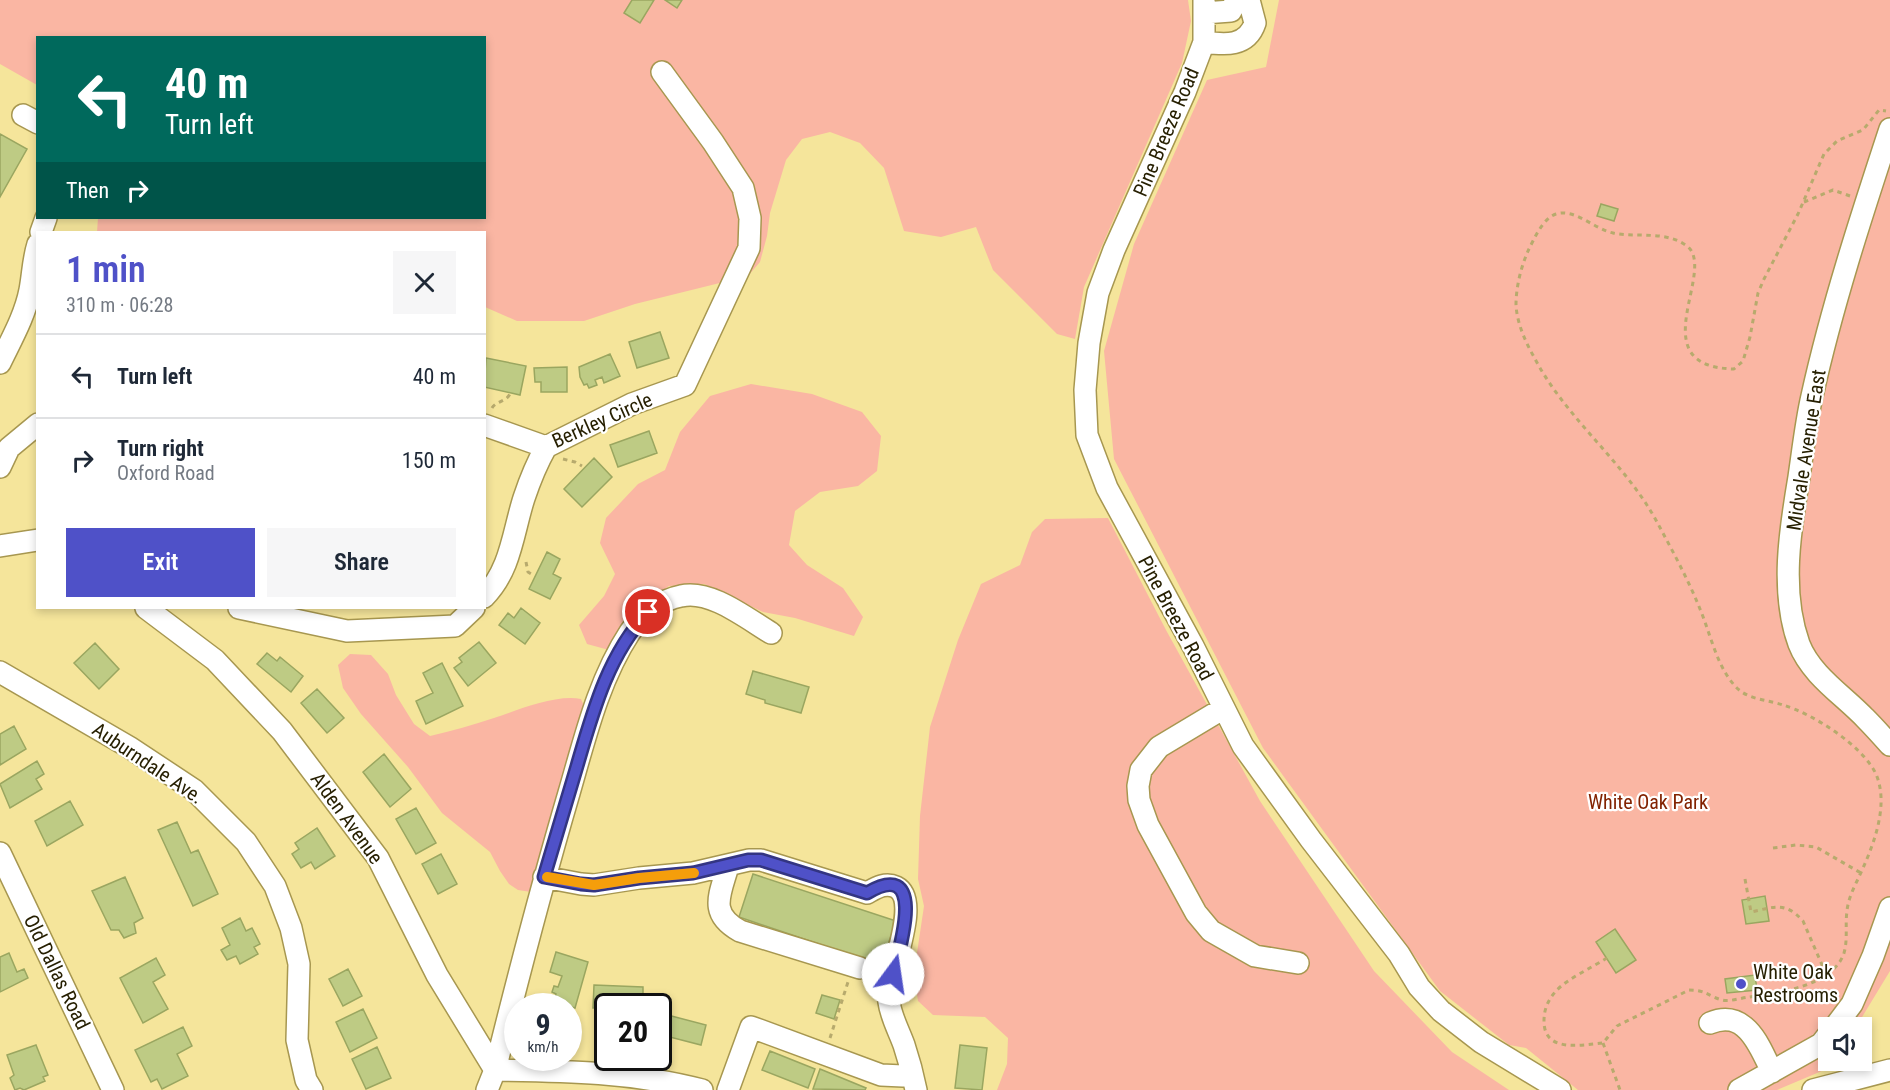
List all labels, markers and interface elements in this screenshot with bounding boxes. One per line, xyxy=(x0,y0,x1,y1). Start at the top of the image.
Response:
text: 40 m xyxy=(165,59,248,108)
icon: left xyxy=(66,60,144,138)
street label: Pine Breeze Road xyxy=(1128,64,1204,200)
text: Turn left xyxy=(165,109,254,141)
icon: right xyxy=(121,174,154,207)
text: Then xyxy=(66,178,109,203)
text: 1 min xyxy=(66,249,146,291)
button: close xyxy=(393,251,456,314)
text: 310 m · 06:28 xyxy=(66,293,173,317)
icon: left xyxy=(66,360,99,393)
text: Turn left xyxy=(117,364,192,389)
text: 40 m xyxy=(413,364,456,389)
street label: Midvale Avenue East xyxy=(1781,368,1831,532)
street label: Berkley Circle xyxy=(548,387,656,453)
text: Turn right xyxy=(117,436,204,461)
icon: right xyxy=(66,444,99,477)
text: 150 m xyxy=(402,448,456,473)
text: Oxford Road xyxy=(117,461,215,485)
button: Exit xyxy=(66,528,255,597)
button: Share xyxy=(267,528,456,597)
street label: Pine Breeze Road xyxy=(1133,552,1219,684)
pin xyxy=(622,586,673,637)
icon: arrive xyxy=(631,595,664,628)
street label: Auburndale Ave. xyxy=(88,717,208,809)
street label: Alden Avenue xyxy=(306,768,388,868)
park label: White Oak Park xyxy=(1588,790,1708,814)
street label: Old Dallas Road xyxy=(19,911,95,1033)
position arrow xyxy=(861,942,925,1006)
place label: White Oak Restrooms xyxy=(1753,960,1838,1007)
marker: White Oak Restrooms xyxy=(1734,977,1748,991)
speed limit sign: 20 xyxy=(594,993,672,1071)
text: 9 xyxy=(535,1007,551,1042)
map controls xyxy=(1818,1017,1872,1071)
button: sound xyxy=(1818,1017,1872,1071)
text: km/h xyxy=(528,1038,558,1056)

